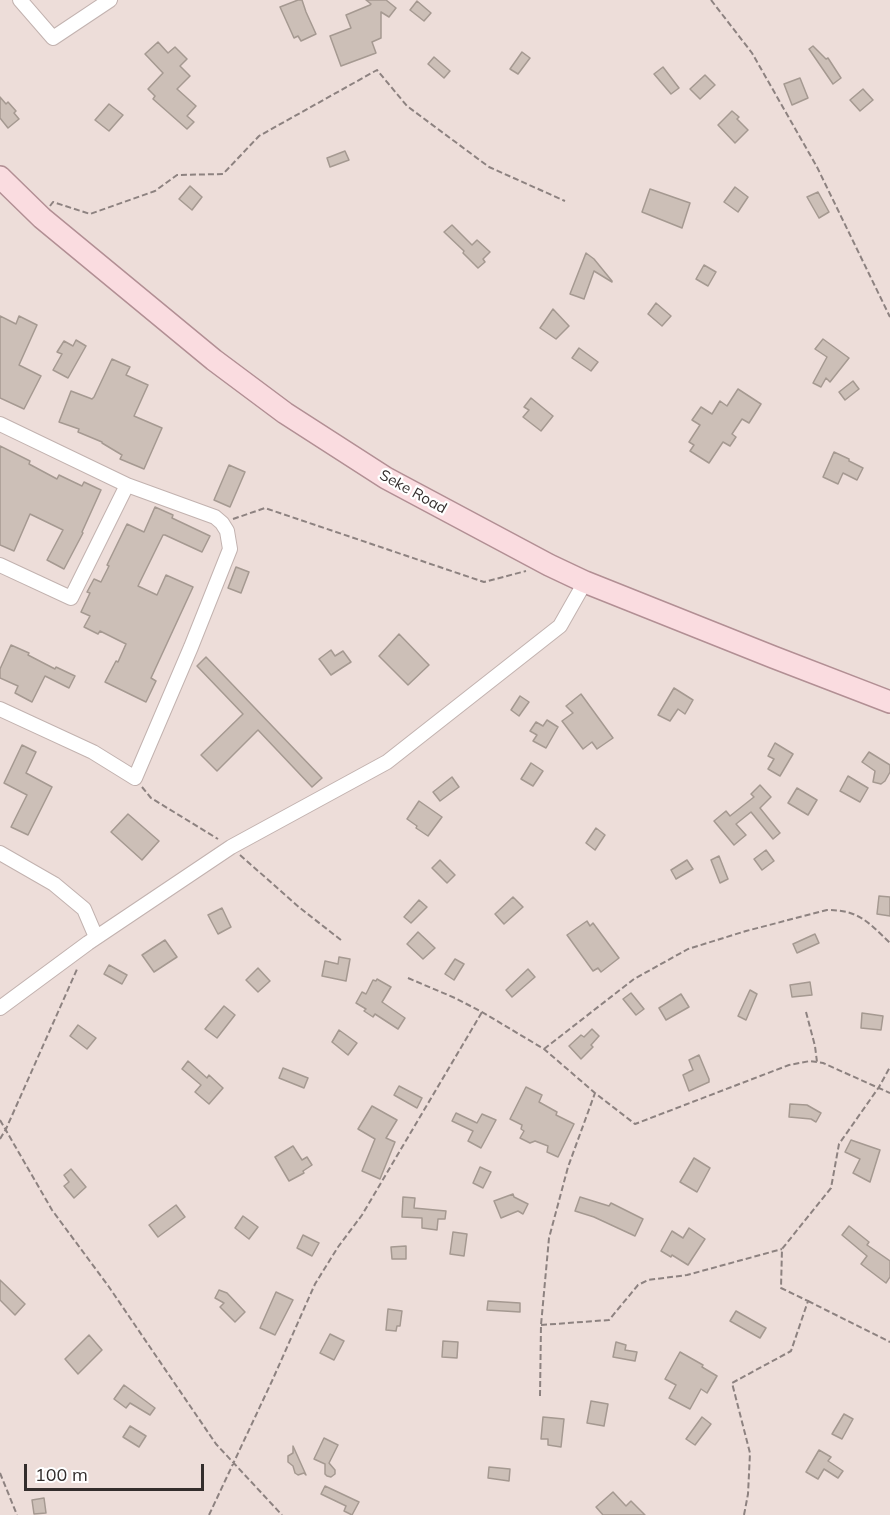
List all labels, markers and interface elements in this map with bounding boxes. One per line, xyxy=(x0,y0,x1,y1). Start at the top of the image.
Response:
street label: Seke Road xyxy=(376,466,450,518)
scale bar xyxy=(27,1452,207,1490)
text: 100 m xyxy=(35,1463,88,1486)

